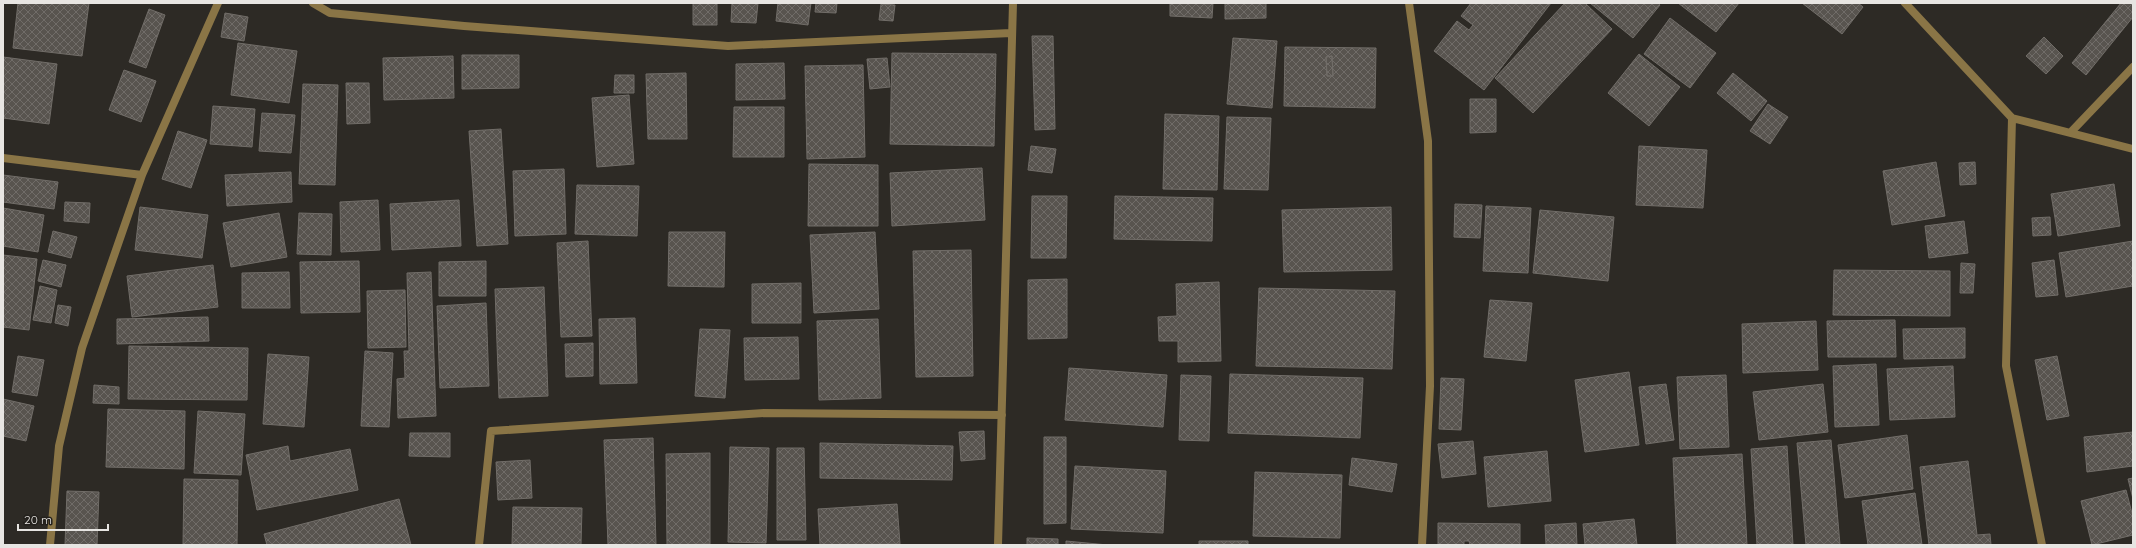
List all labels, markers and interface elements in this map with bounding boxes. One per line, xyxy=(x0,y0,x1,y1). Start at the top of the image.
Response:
scale bar xyxy=(18,506,108,532)
text: 20 m xyxy=(24,512,52,527)

